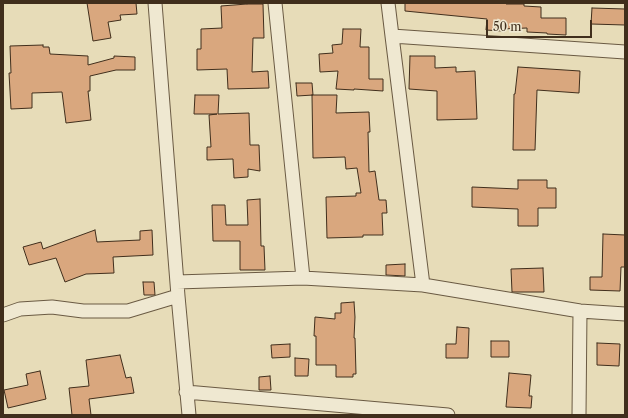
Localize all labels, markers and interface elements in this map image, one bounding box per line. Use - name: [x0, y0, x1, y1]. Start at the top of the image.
- scale bar: [488, 12, 594, 38]
- text: 50 m: [493, 19, 522, 34]

